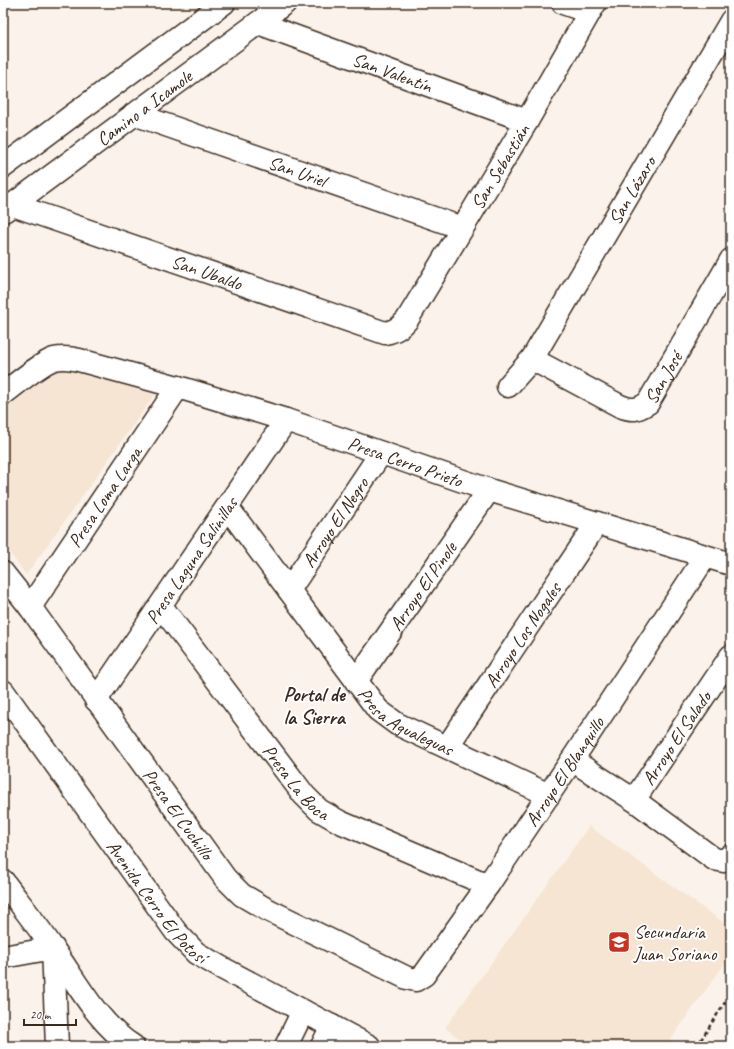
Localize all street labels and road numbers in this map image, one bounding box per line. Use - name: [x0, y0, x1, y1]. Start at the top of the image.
- street label: San Valentín: [349, 47, 436, 99]
- street label: Camino a Icamole: [92, 64, 199, 152]
- street label: San Sebastián: [466, 119, 536, 214]
- street label: San Lázaro: [603, 150, 663, 229]
- street label: San Uriel: [265, 151, 333, 194]
- street label: San Ubaldo: [168, 249, 246, 296]
- street label: San José: [639, 345, 689, 408]
- street label: Presa Cerro Prieto: [345, 431, 466, 493]
- street label: Presa Loma Larga: [63, 441, 149, 552]
- street label: Arroyo El Negro: [297, 472, 375, 572]
- street label: Presa Laguna Salinillas: [140, 492, 244, 629]
- street label: Arroyo El Pinole: [384, 536, 463, 635]
- street label: Arroyo Los Nogales: [479, 576, 568, 692]
- street label: Presa Agualeguas: [352, 683, 458, 762]
- street label: Arroyo El Salado: [637, 685, 718, 790]
- street label: Arroyo El Blanquillo: [520, 712, 611, 831]
- street label: Presa La Boca: [257, 740, 334, 827]
- street label: Presa El Cuchillo: [137, 764, 220, 866]
- street label: Avenida Cerro El Potosí: [101, 836, 214, 972]

